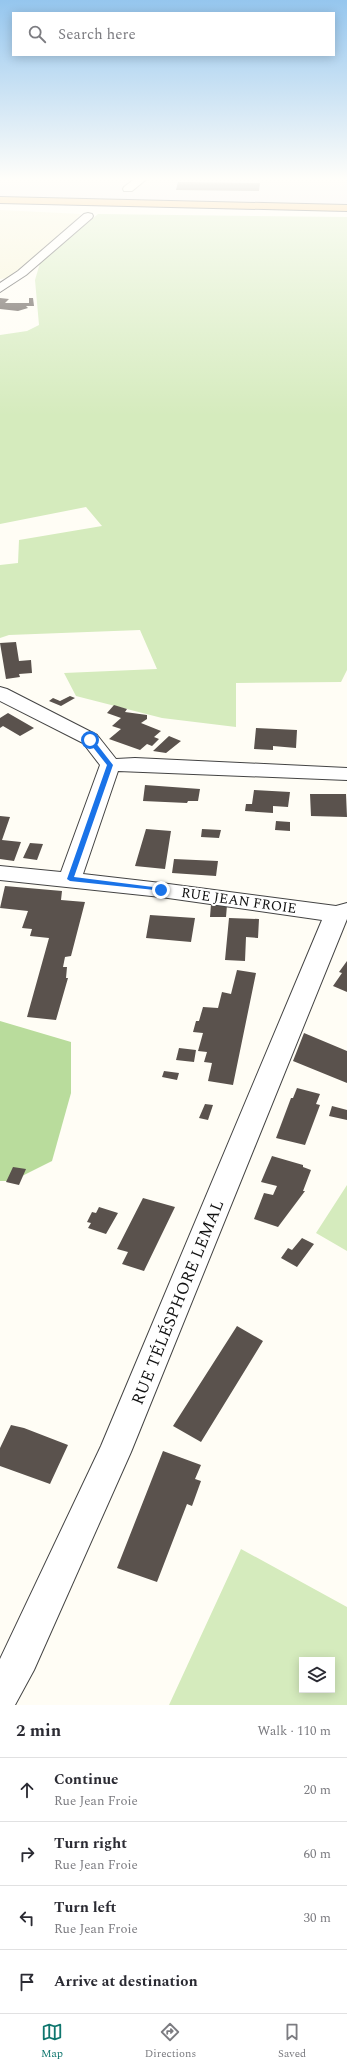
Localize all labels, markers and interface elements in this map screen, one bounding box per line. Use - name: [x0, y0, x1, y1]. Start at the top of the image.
- search box: [12, 12, 335, 56]
- icon: search: [26, 23, 48, 45]
- text: Search here: [58, 23, 136, 46]
- route start: [81, 731, 99, 749]
- route end: [152, 881, 170, 899]
- street label: RUE JEAN FROIE: [180, 882, 298, 919]
- street label: RUE TÉLÉSPHORE LEMAL: [125, 1196, 231, 1409]
- map controls: [299, 1657, 335, 1693]
- button: layers: [299, 1657, 335, 1693]
- text: 2 min: [16, 1718, 61, 1744]
- text: Walk · 110 m: [257, 1721, 331, 1741]
- text: Continue: [54, 1768, 119, 1791]
- icon: ahead: [16, 1779, 38, 1801]
- text: 20 m: [304, 1780, 331, 1800]
- text: Rue Jean Froie: [54, 1791, 138, 1811]
- text: Turn right: [54, 1832, 127, 1855]
- icon: right: [16, 1843, 38, 1865]
- text: 60 m: [304, 1844, 331, 1864]
- text: Rue Jean Froie: [54, 1855, 138, 1875]
- text: Turn left: [54, 1896, 116, 1919]
- icon: left: [16, 1907, 38, 1929]
- text: 30 m: [304, 1908, 331, 1928]
- text: Rue Jean Froie: [54, 1919, 138, 1939]
- text: Arrive at destination: [54, 1970, 198, 1993]
- icon: arrive: [16, 1971, 38, 1993]
- tab: Map: [41, 2021, 63, 2062]
- tab: Directions: [145, 2021, 196, 2062]
- tab: Saved: [278, 2021, 306, 2062]

